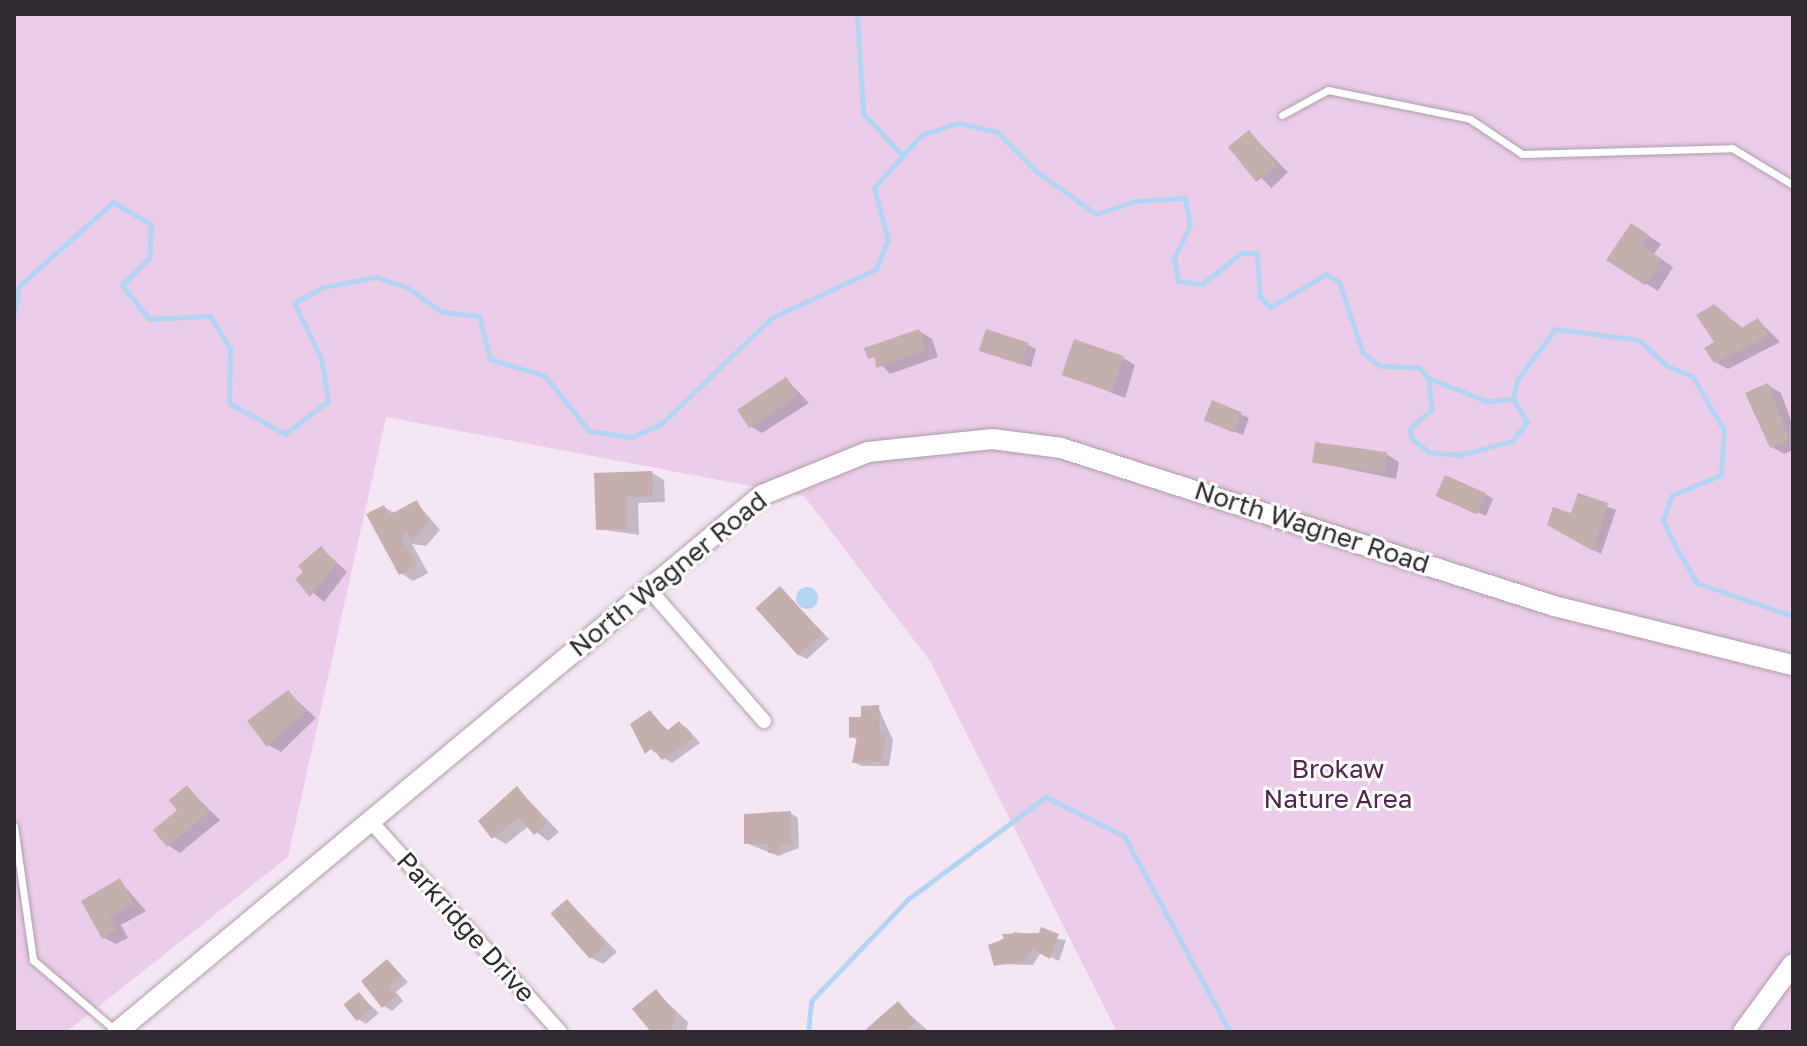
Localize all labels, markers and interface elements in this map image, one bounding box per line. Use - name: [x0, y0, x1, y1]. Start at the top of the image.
- street label: North Wagner Road: [1191, 474, 1433, 580]
- street label: North Wagner Road: [563, 485, 773, 663]
- park label: Brokaw Nature Area: [1264, 753, 1412, 814]
- street label: Parkridge Drive: [390, 845, 542, 1009]

